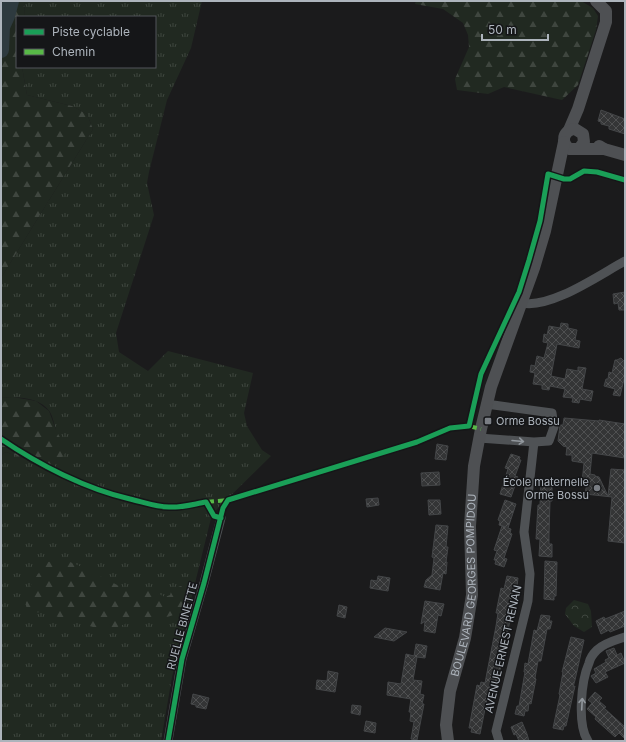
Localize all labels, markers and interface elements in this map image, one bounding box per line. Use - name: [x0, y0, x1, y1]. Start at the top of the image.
- legend: [16, 16, 156, 68]
- scale bar: [482, 16, 548, 42]
- text: 50 m: [488, 22, 517, 37]
- text: Piste cyclable: [52, 24, 130, 39]
- text: Chemin: [52, 44, 95, 59]
- place label: Orme Bossu: [496, 414, 560, 428]
- marker: Orme Bossu: [483, 416, 493, 426]
- one-way arrow: [511, 438, 524, 445]
- place label: École maternelle Orme Bossu: [503, 475, 589, 502]
- marker: École maternelle Orme Bossu: [592, 483, 602, 493]
- street label: BOULEVARD GEORGES POMPIDOU: [447, 493, 479, 678]
- street label: RUELLE BINETTE: [164, 581, 200, 671]
- street label: AVENUE ERNEST RENAN: [481, 584, 525, 714]
- one-way arrow: [578, 698, 585, 711]

